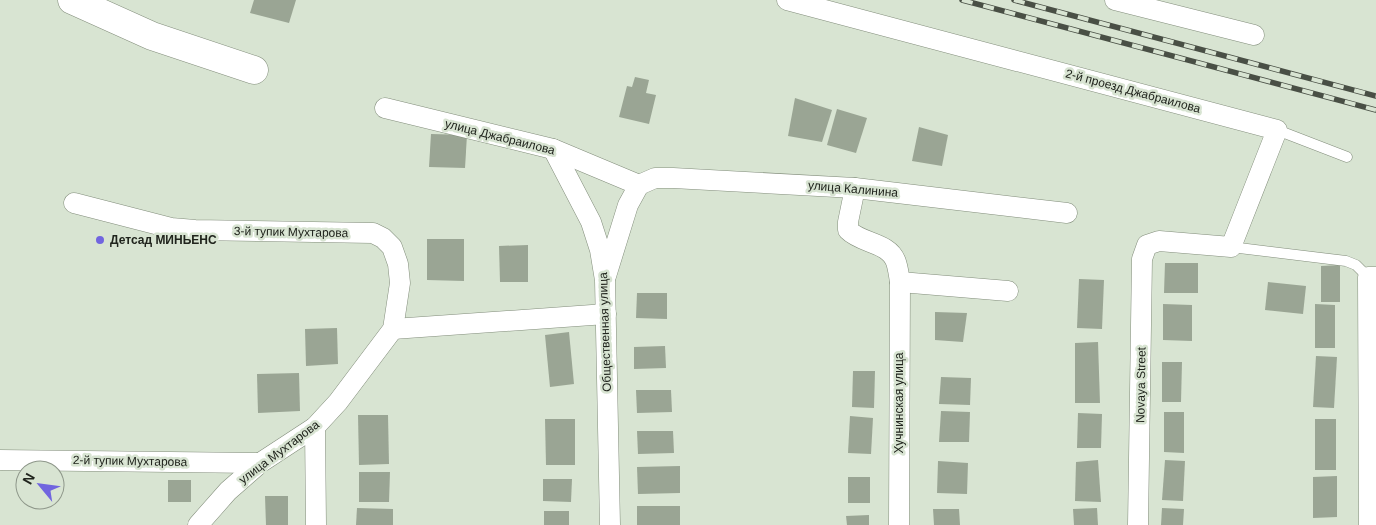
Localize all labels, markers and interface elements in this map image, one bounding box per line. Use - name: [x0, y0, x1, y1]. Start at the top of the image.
- street label: 2-й проезд Джабраилова: [1064, 66, 1202, 116]
- street label: улица Джабраилова: [444, 117, 557, 158]
- street label: улица Калинина: [807, 178, 899, 200]
- street label: 3-й тупик Мухтарова: [234, 224, 349, 240]
- place label: Детсад МИНЬЕНС: [110, 233, 217, 247]
- marker: Детсад МИНЬЕНС: [94, 234, 106, 246]
- street label: Общественная улица: [596, 272, 614, 392]
- street label: Novaya Street: [1133, 346, 1149, 423]
- street label: Хучнинская улица: [892, 352, 906, 453]
- street label: улица Мухтарова: [236, 417, 322, 487]
- street label: 2-й тупик Мухтарова: [73, 453, 188, 469]
- north arrow: [15, 460, 65, 510]
- text: N: [19, 470, 38, 487]

